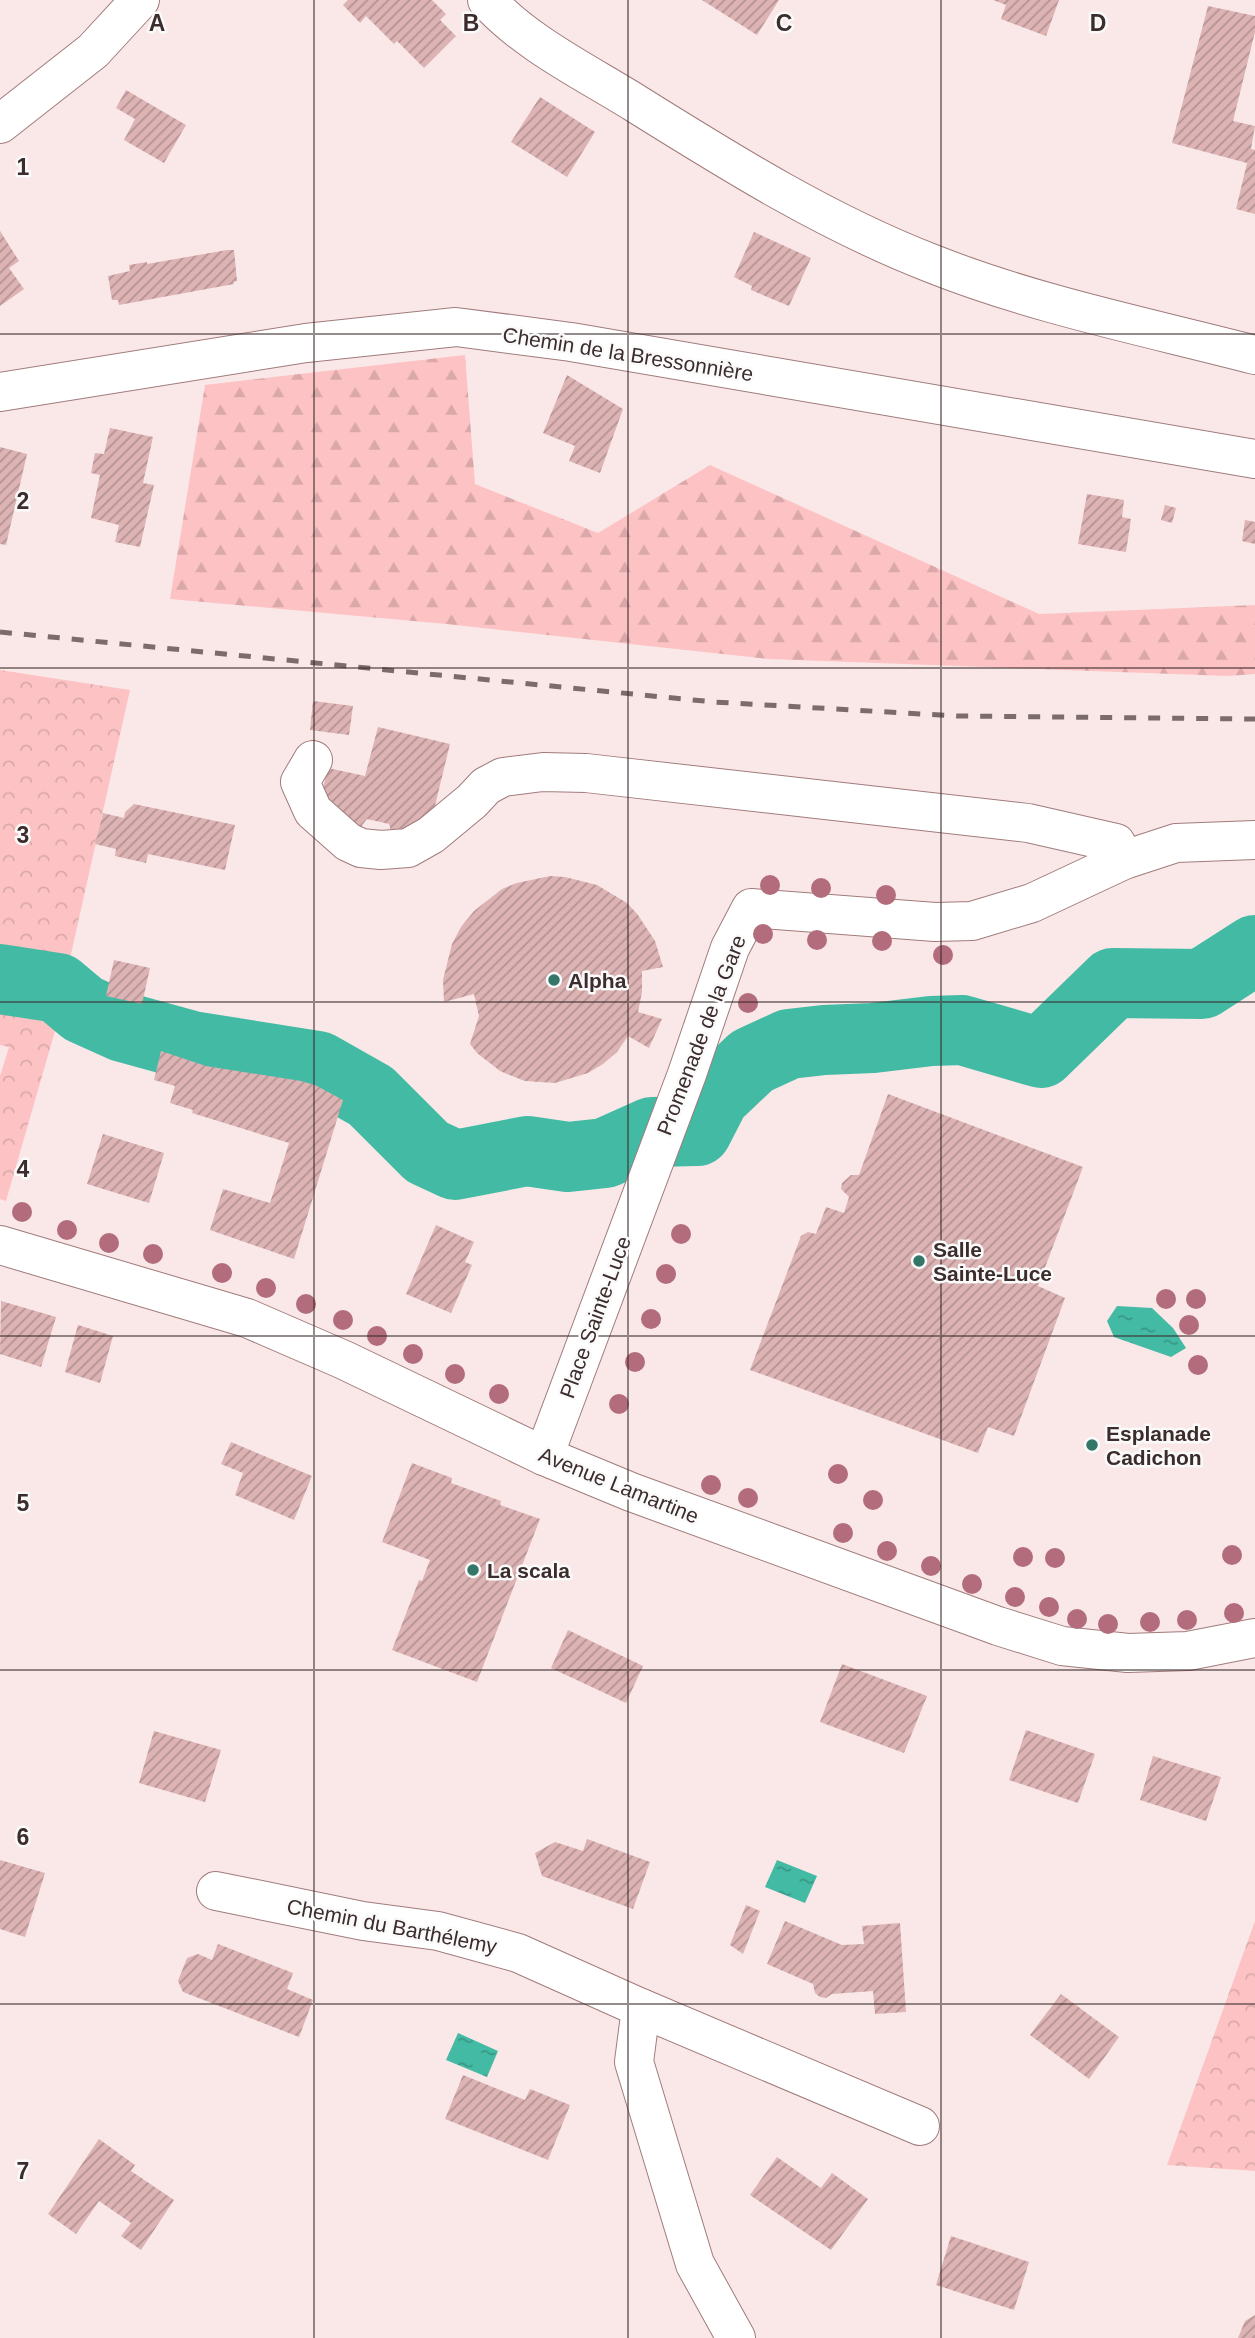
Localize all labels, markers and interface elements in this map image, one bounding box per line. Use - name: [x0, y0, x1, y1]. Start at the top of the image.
- text: A: [149, 10, 165, 36]
- text: B: [463, 10, 479, 36]
- text: C: [776, 10, 792, 36]
- text: D: [1090, 10, 1106, 36]
- text: 1: [17, 154, 30, 180]
- street label: Chemin de la Bressonnière: [501, 323, 755, 385]
- text: 2: [17, 488, 29, 514]
- text: 3: [17, 822, 29, 848]
- street label: Promenade de la Gare: [652, 932, 750, 1138]
- place label: Alpha: [568, 969, 627, 992]
- marker: Alpha: [546, 972, 562, 988]
- text: 4: [17, 1156, 30, 1182]
- street label: Place Sainte-Luce: [555, 1233, 635, 1401]
- place label: Salle Sainte-Luce: [933, 1238, 1052, 1285]
- marker: Salle Sainte-Luce: [911, 1253, 927, 1269]
- place label: Esplanade Cadichon: [1106, 1422, 1211, 1469]
- marker: Esplanade Cadichon: [1084, 1437, 1100, 1453]
- street label: Avenue Lamartine: [536, 1442, 702, 1528]
- text: 5: [17, 1490, 30, 1516]
- place label: La scala: [487, 1559, 570, 1582]
- marker: La scala: [465, 1562, 481, 1578]
- text: 6: [17, 1824, 29, 1850]
- street label: Chemin du Barthélemy: [285, 1894, 500, 1958]
- text: 7: [17, 2158, 29, 2184]

